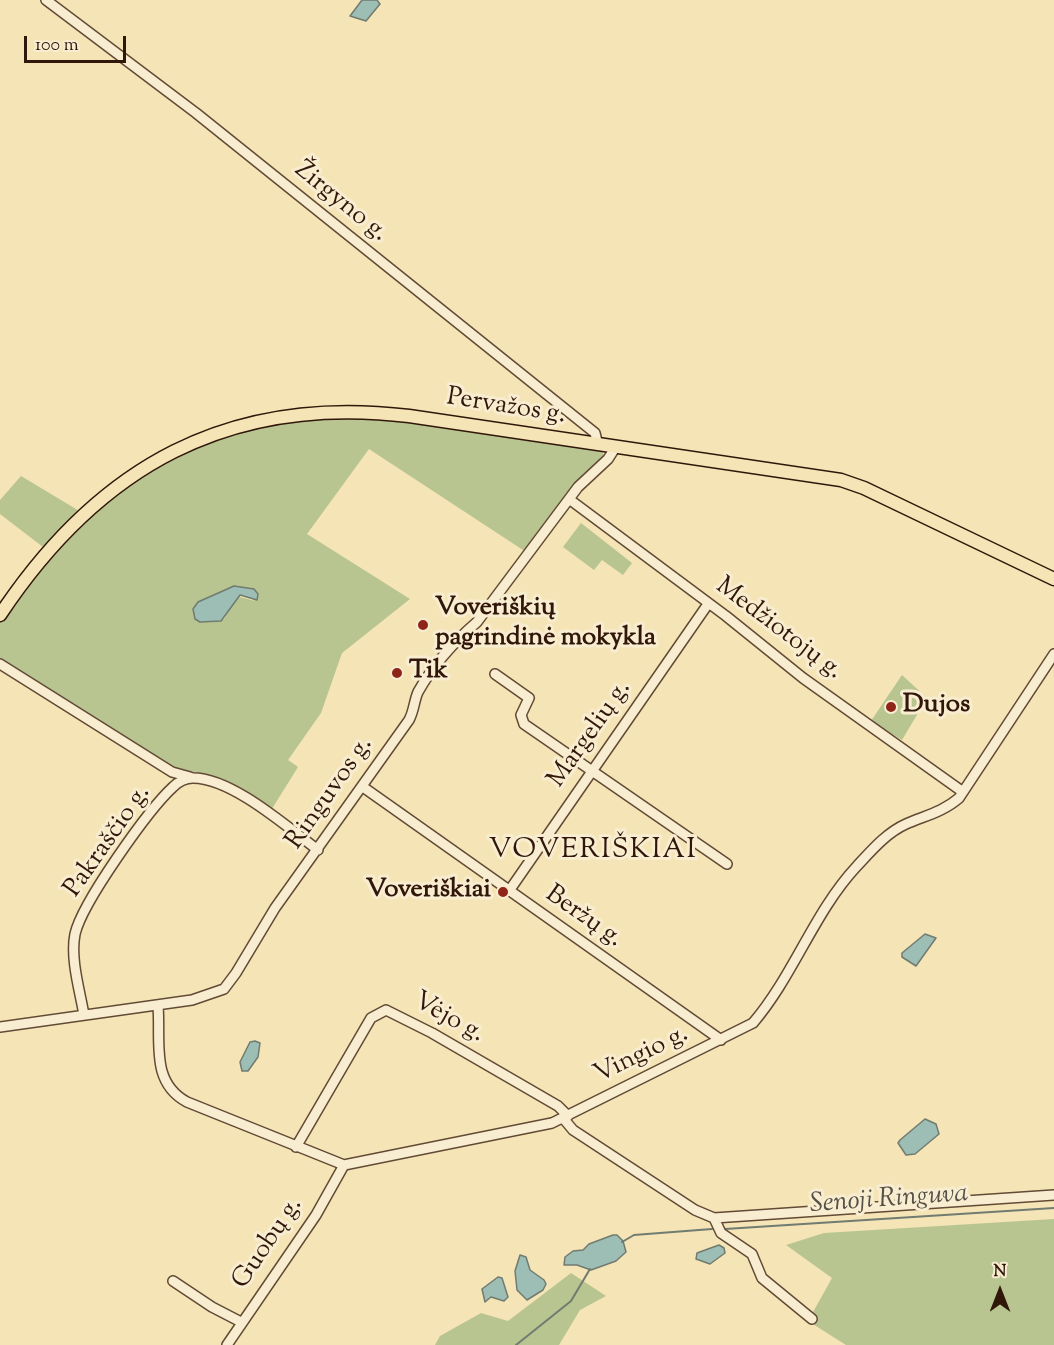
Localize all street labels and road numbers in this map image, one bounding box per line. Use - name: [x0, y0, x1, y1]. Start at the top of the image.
- street label: Žirgyno g.: [287, 156, 393, 250]
- street label: Pervažos g.: [444, 383, 568, 433]
- street label: Medžiotojų g.: [708, 572, 848, 688]
- street label: Margelių g.: [543, 675, 639, 795]
- street label: Ringuvos g.: [281, 731, 381, 857]
- street label: Pakraščio g.: [59, 780, 159, 904]
- street label: Beržų g.: [538, 880, 628, 956]
- street label: Vėjo g.: [407, 987, 489, 1051]
- street label: Vingio g.: [590, 1020, 694, 1092]
- street label: Guobų g.: [227, 1192, 311, 1296]

